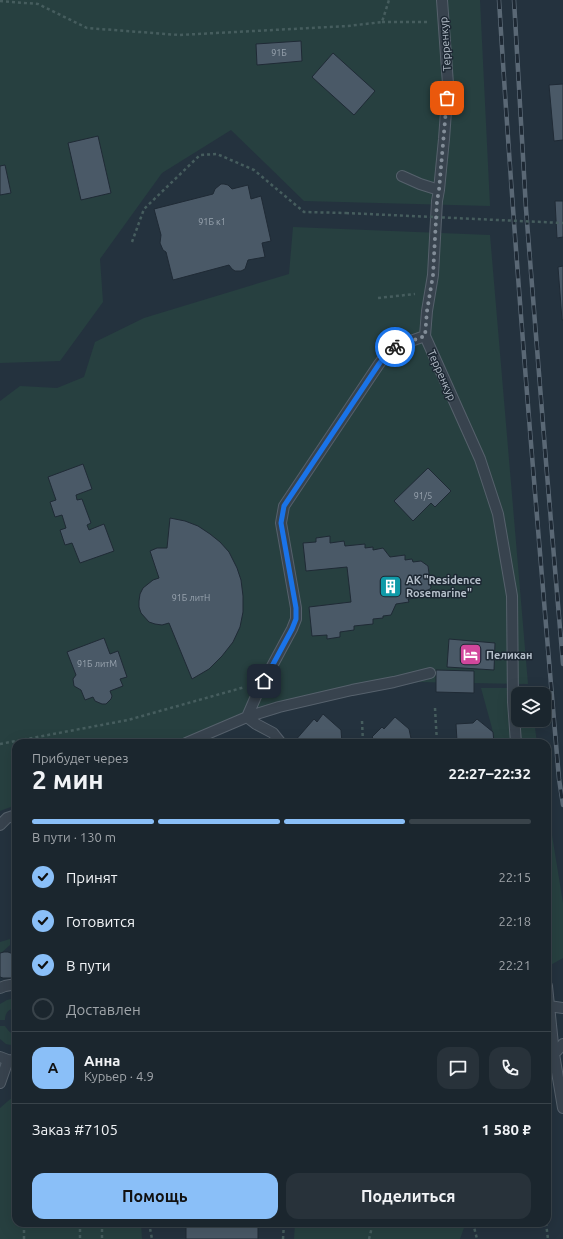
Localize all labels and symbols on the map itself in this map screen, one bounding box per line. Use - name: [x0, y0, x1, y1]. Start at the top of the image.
- street label: Терренкур: [437, 16, 453, 72]
- house number: 91Б: [271, 48, 287, 58]
- pin: [430, 81, 464, 115]
- house number: 91Б к1: [198, 217, 226, 227]
- courier: [375, 327, 415, 367]
- street label: Терренкур: [425, 348, 459, 402]
- house number: 91/5: [414, 491, 432, 501]
- building icon: АК "Residence Rosemarine": [377, 573, 403, 599]
- place label: АК "Residence Rosemarine": [406, 574, 481, 599]
- house number: 91Б литН: [172, 593, 210, 603]
- hotel icon: Пеликан: [458, 642, 484, 668]
- place label: Пеликан: [486, 649, 532, 661]
- house number: 91Б литМ: [77, 659, 117, 669]
- pin: [247, 664, 281, 698]

